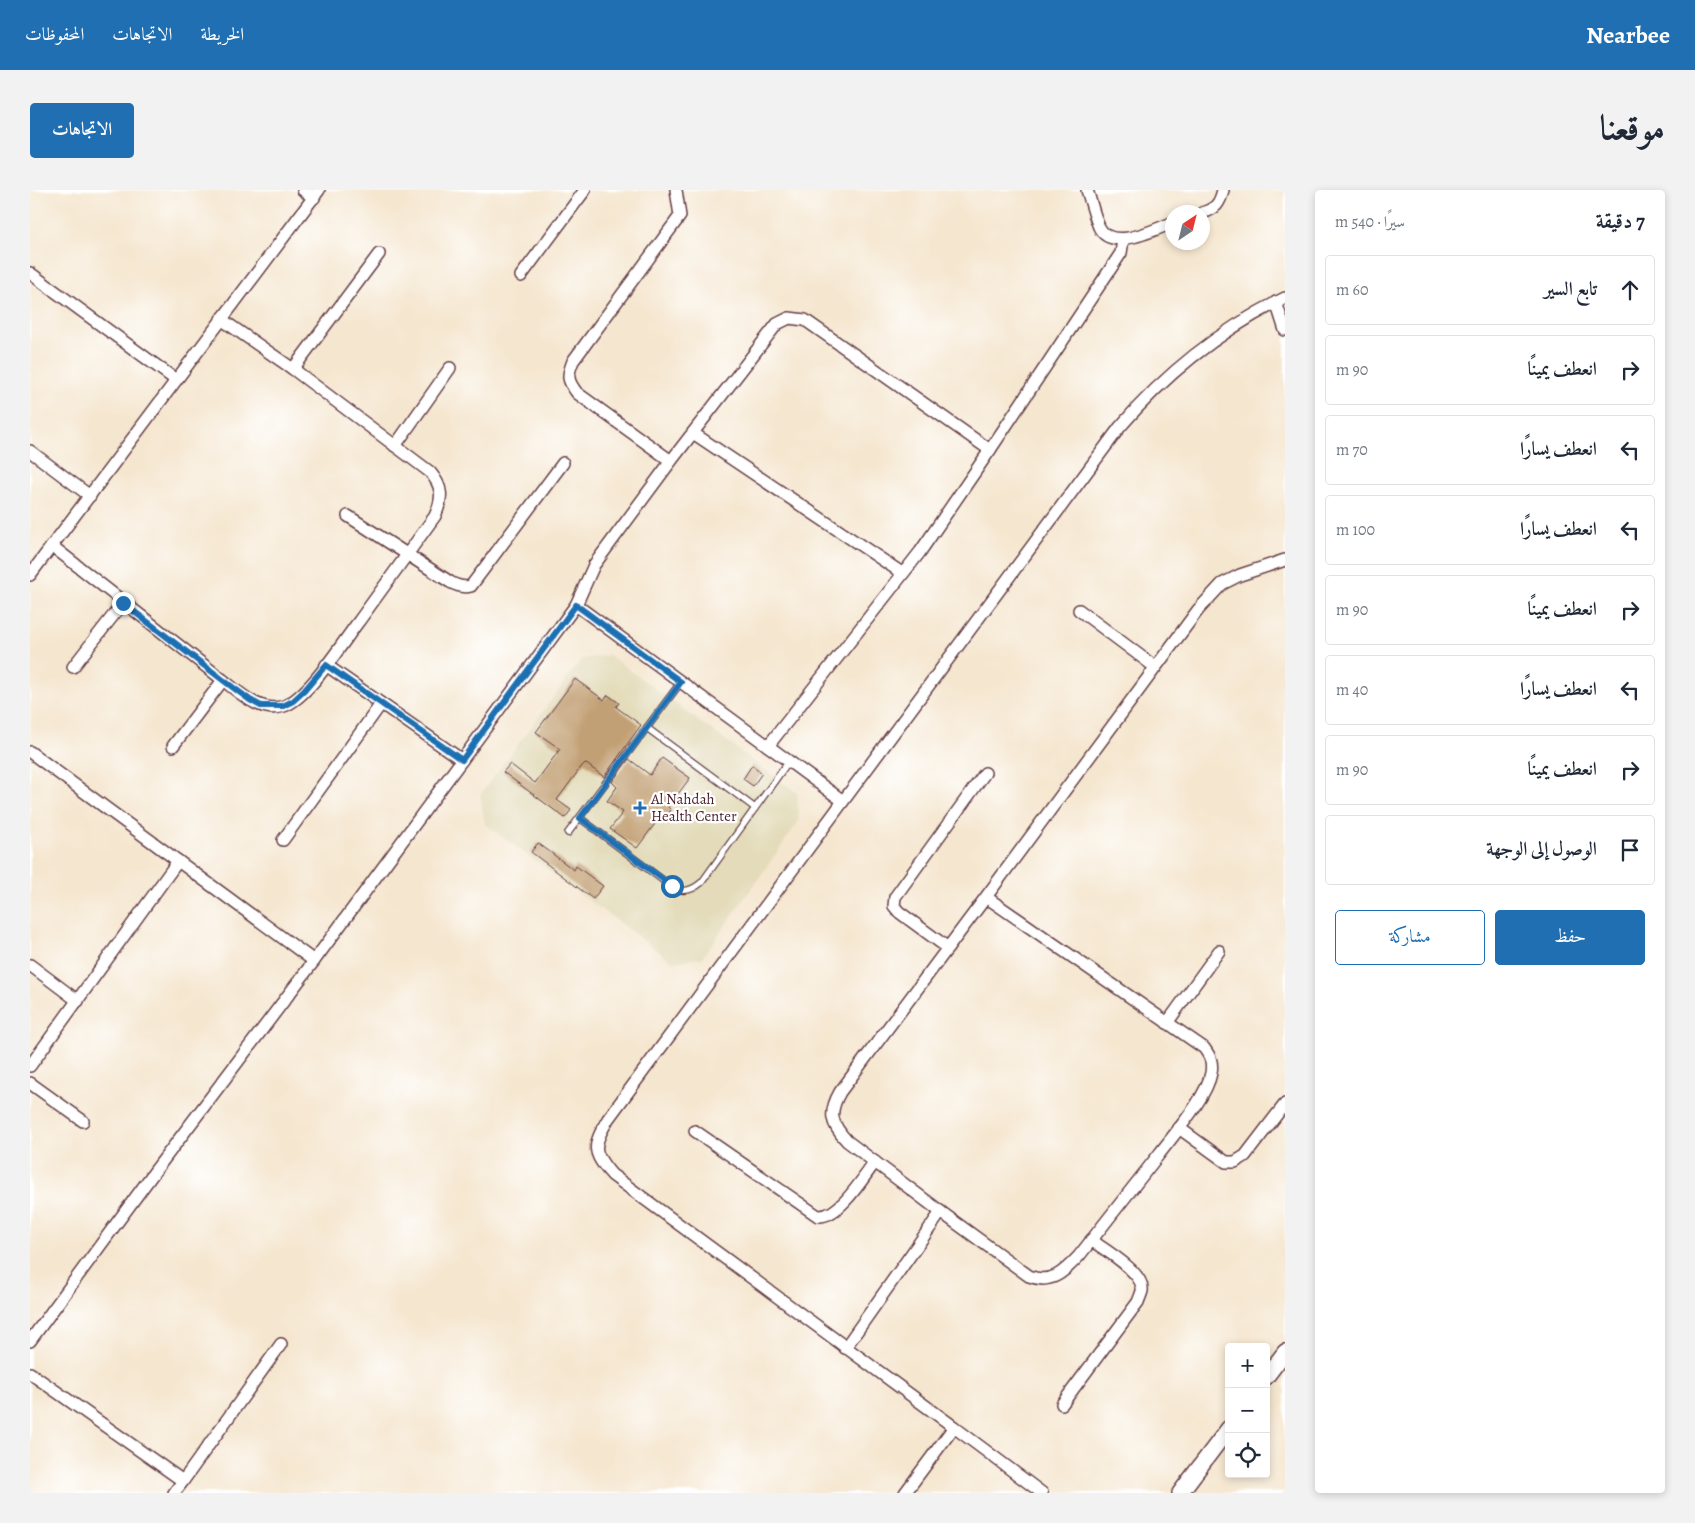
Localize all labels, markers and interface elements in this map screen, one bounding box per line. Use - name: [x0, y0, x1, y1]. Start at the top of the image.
- text: Nearbee: [1586, 19, 1670, 51]
- text: المحفوظات: [25, 22, 84, 46]
- text: الاتجاهات: [112, 22, 172, 46]
- text: الخريطة: [200, 22, 244, 46]
- button: الاتجاهات: [30, 103, 134, 158]
- text: موقعنا: [1600, 103, 1665, 151]
- north arrow: [1165, 205, 1210, 250]
- text: 7 دقيقة: [1596, 207, 1645, 235]
- text: سيرًا · 540 m: [1335, 211, 1405, 233]
- text: تابع السير: [1544, 276, 1597, 302]
- icon: ahead: [1616, 276, 1644, 304]
- text: 60 m: [1336, 279, 1368, 301]
- text: انعطف يمينًا: [1527, 356, 1597, 382]
- icon: right: [1616, 356, 1644, 384]
- text: 90 m: [1336, 359, 1368, 381]
- text: انعطف يسارًا: [1520, 436, 1597, 462]
- icon: left: [1616, 436, 1644, 464]
- text: 70 m: [1336, 439, 1368, 461]
- text: انعطف يسارًا: [1520, 516, 1597, 542]
- icon: left: [1616, 516, 1644, 544]
- text: 100 m: [1336, 519, 1375, 541]
- route end: [112, 592, 135, 615]
- text: انعطف يمينًا: [1527, 596, 1597, 622]
- icon: right: [1616, 596, 1644, 624]
- text: 90 m: [1336, 599, 1368, 621]
- text: انعطف يسارًا: [1520, 676, 1597, 702]
- icon: left: [1616, 676, 1644, 704]
- text: 40 m: [1336, 679, 1368, 701]
- text: انعطف يمينًا: [1527, 756, 1597, 782]
- icon: right: [1616, 756, 1644, 784]
- text: 90 m: [1336, 759, 1368, 781]
- place label: Al Nahdah Health Center: [650, 789, 737, 826]
- marker: Al Nahdah Health Center: [633, 801, 647, 815]
- text: الوصول إلى الوجهة: [1486, 836, 1597, 862]
- icon: arrive: [1616, 836, 1644, 864]
- route start: [661, 875, 684, 898]
- button: مشاركة: [1335, 910, 1485, 965]
- button: حفظ: [1495, 910, 1645, 965]
- map controls: [1225, 1343, 1270, 1478]
- button: +: [1225, 1343, 1270, 1388]
- button: −: [1225, 1388, 1270, 1433]
- button: locate: [1225, 1433, 1270, 1478]

